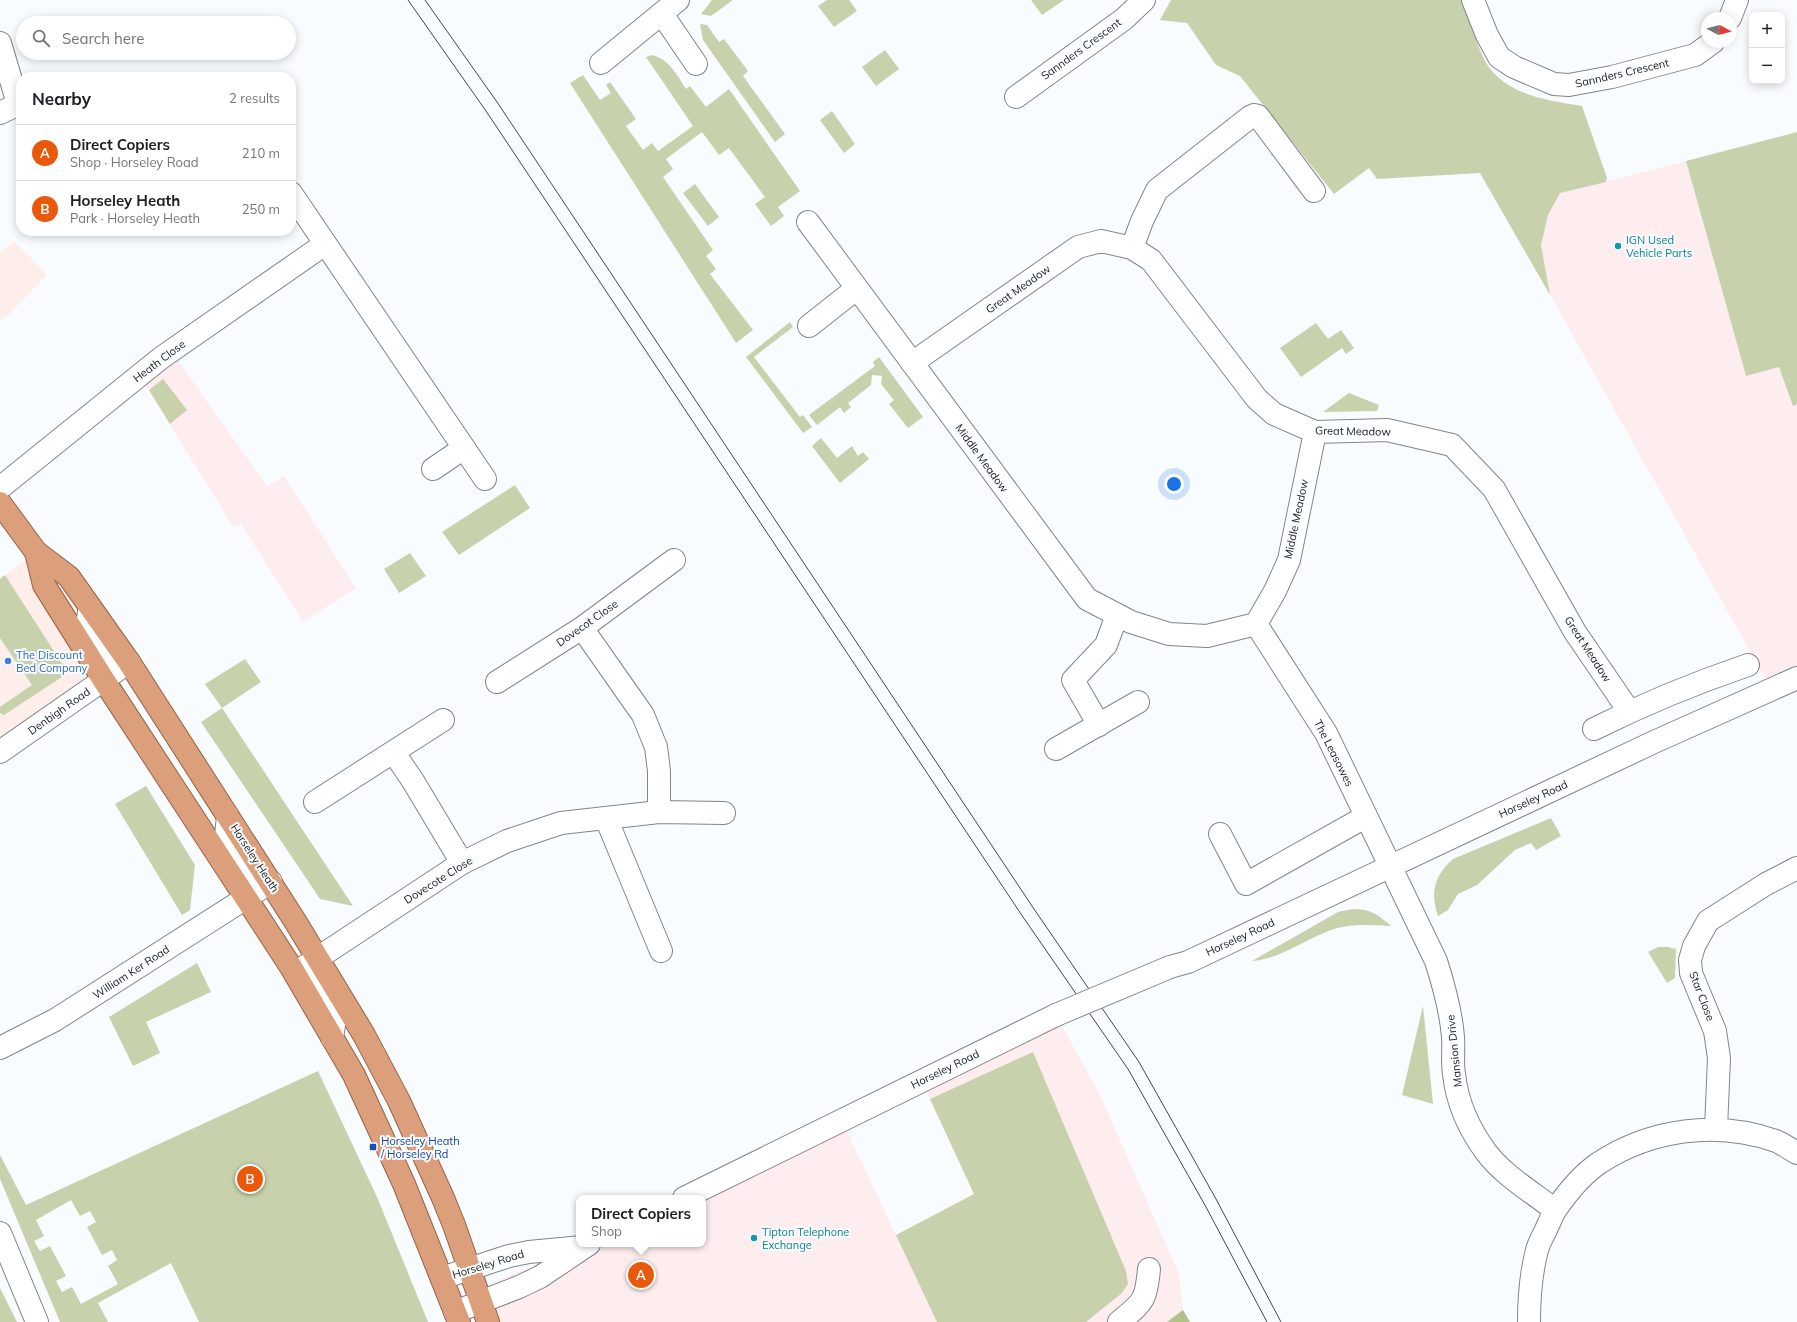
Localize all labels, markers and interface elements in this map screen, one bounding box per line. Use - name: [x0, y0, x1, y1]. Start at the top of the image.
- north arrow: [1701, 12, 1737, 48]
- map controls: [1749, 12, 1785, 84]
- button: +: [1749, 12, 1785, 48]
- street label: Sannders Crescent: [1038, 15, 1124, 83]
- search box: [16, 16, 296, 60]
- icon: search: [30, 27, 52, 49]
- text: Search here: [62, 29, 144, 48]
- button: −: [1749, 48, 1785, 84]
- street label: Sannders Crescent: [1574, 55, 1670, 91]
- text: Nearby: [32, 88, 91, 109]
- text: 2 results: [229, 90, 280, 106]
- text: Direct Copiers: [70, 135, 170, 154]
- text: A: [40, 145, 50, 161]
- text: 210 m: [242, 145, 280, 161]
- text: Shop · Horseley Road: [70, 154, 199, 170]
- text: Horseley Heath: [70, 191, 180, 210]
- text: B: [41, 201, 49, 217]
- text: 250 m: [242, 201, 280, 217]
- text: Park · Horseley Heath: [70, 210, 200, 226]
- place label: IGN Used Vehicle Parts: [1626, 233, 1692, 260]
- marker: IGN Used Vehicle Parts: [1613, 241, 1623, 251]
- street label: Great Meadow: [983, 261, 1053, 316]
- street label: Heath Close: [130, 337, 188, 385]
- street label: Middle Meadow: [952, 421, 1012, 495]
- street label: Great Meadow: [1315, 423, 1391, 439]
- your location: [1164, 474, 1184, 494]
- street label: Middle Meadow: [1281, 477, 1311, 560]
- street label: Dovecot Close: [553, 597, 621, 649]
- street label: Great Meadow: [1562, 613, 1615, 685]
- place label: The Discount Bed Company: [16, 648, 88, 675]
- marker: The Discount Bed Company: [3, 656, 13, 666]
- street label: Denbigh Road: [25, 684, 93, 738]
- street label: The Leasowes: [1311, 717, 1357, 789]
- street label: Horseley Road: [1496, 777, 1570, 821]
- street label: Horseley Heath: [228, 821, 282, 895]
- street label: Dovecote Close: [401, 853, 475, 907]
- street label: Horseley Road: [1203, 915, 1277, 959]
- street label: William Ker Road: [90, 942, 172, 1002]
- street label: Star Close: [1686, 969, 1718, 1023]
- street label: Mansion Drive: [1443, 1014, 1465, 1088]
- street label: Horseley Road: [909, 1046, 981, 1092]
- place label: Horseley Heath / Horseley Rd: [380, 1134, 460, 1161]
- marker: Horseley Heath / Horseley Rd: [368, 1142, 378, 1152]
- pin: B: [237, 1164, 263, 1194]
- popup: [576, 1195, 706, 1247]
- text: Direct Copiers: [591, 1204, 691, 1223]
- text: Shop: [591, 1223, 622, 1239]
- place label: Tipton Telephone Exchange: [762, 1225, 849, 1252]
- marker: Tipton Telephone Exchange: [749, 1233, 759, 1243]
- street label: Horseley Road: [450, 1246, 526, 1282]
- pin: A: [628, 1260, 654, 1290]

